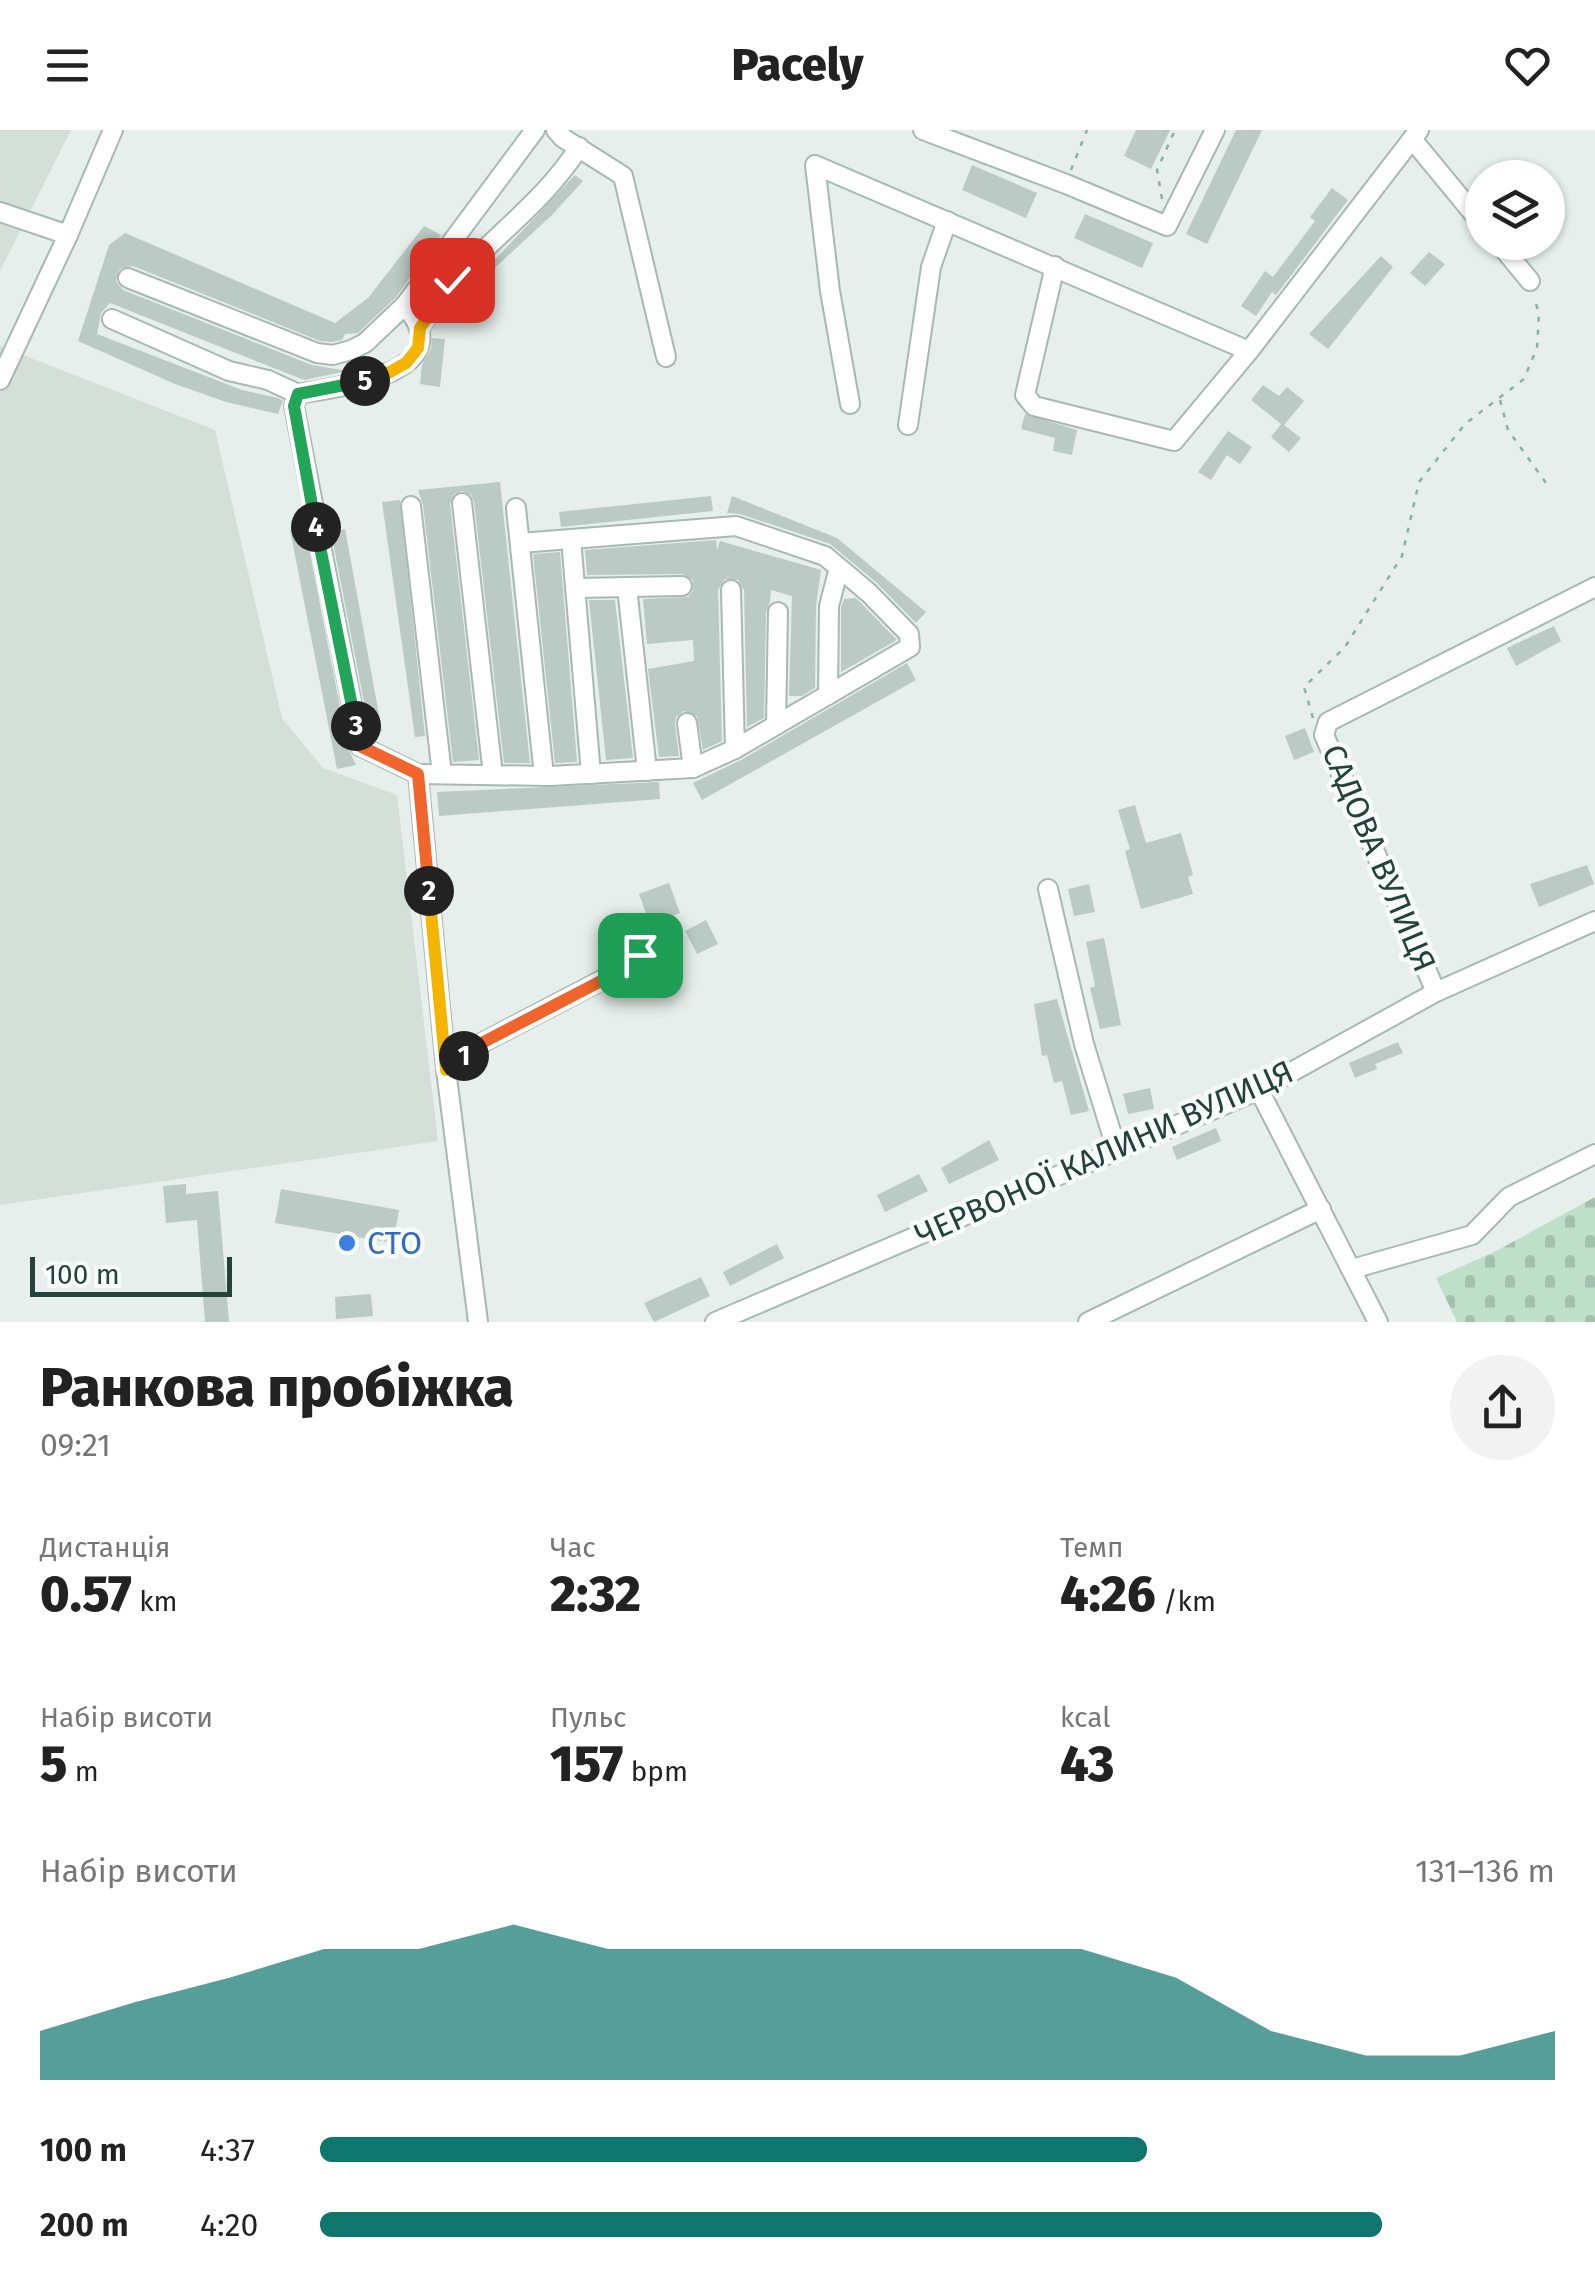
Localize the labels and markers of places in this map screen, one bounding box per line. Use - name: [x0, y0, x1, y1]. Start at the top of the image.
- pin: [410, 238, 495, 323]
- pin: 5: [340, 356, 390, 406]
- pin: 4: [291, 502, 341, 552]
- pin: 3: [331, 701, 381, 751]
- pin: 2: [404, 866, 454, 916]
- pin: [598, 913, 683, 998]
- pin: 1: [439, 1031, 489, 1081]
- place label: СТО: [367, 1224, 422, 1262]
- marker: СТО: [336, 1232, 358, 1254]

